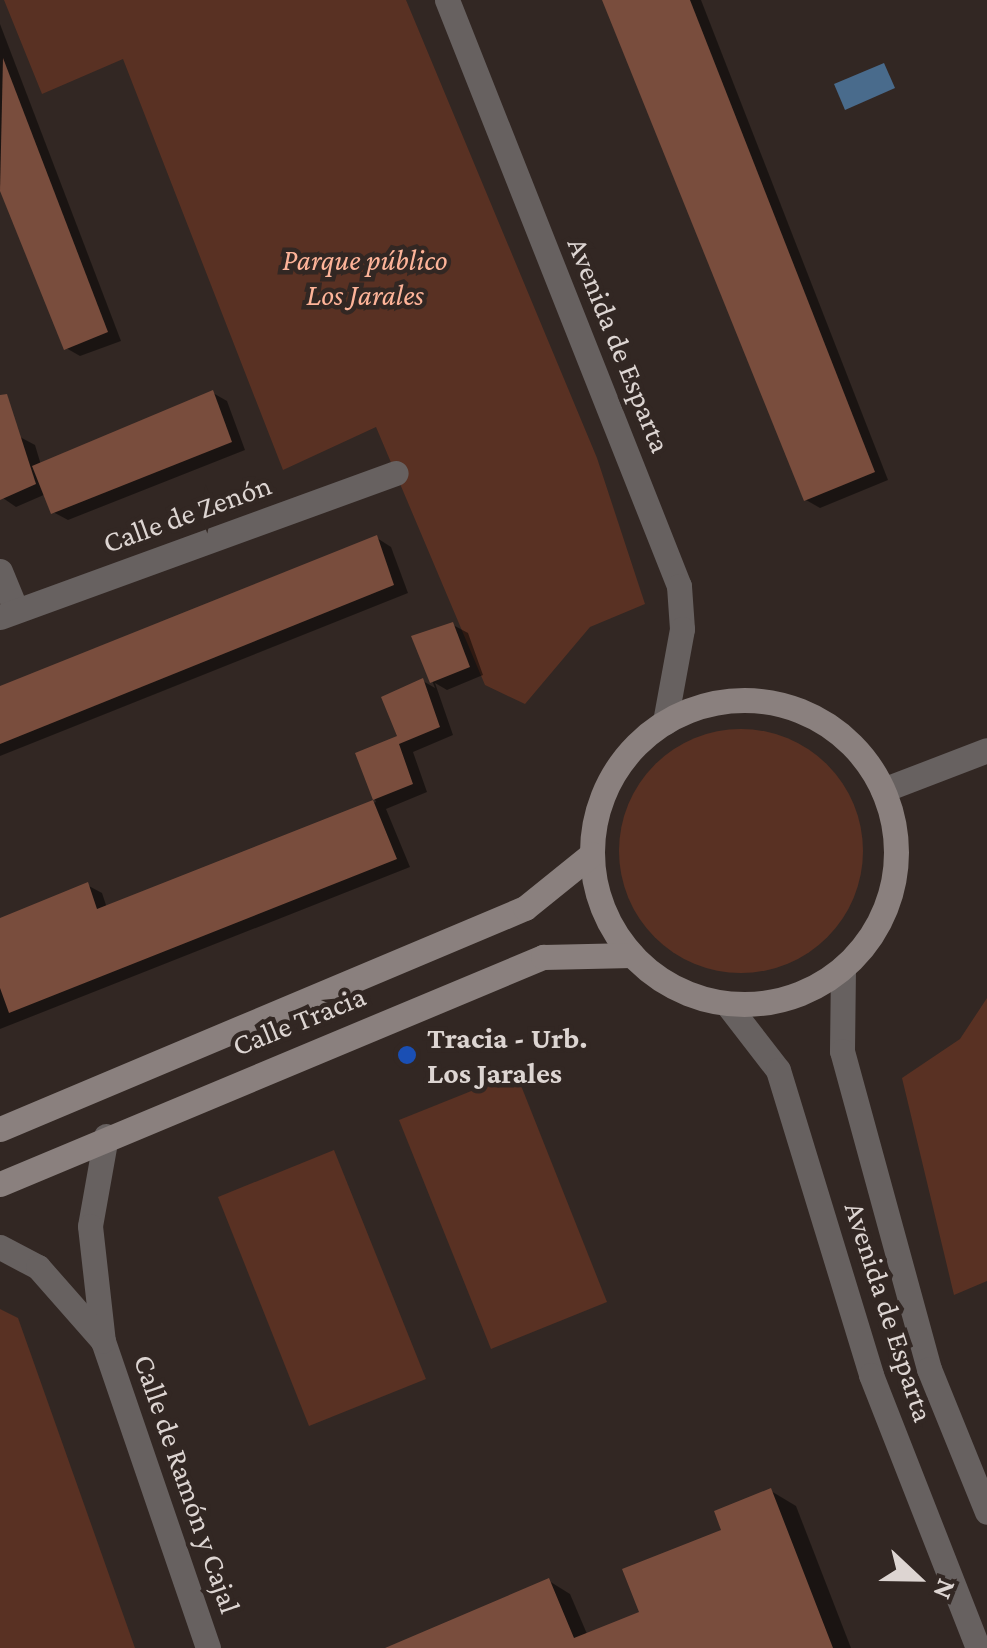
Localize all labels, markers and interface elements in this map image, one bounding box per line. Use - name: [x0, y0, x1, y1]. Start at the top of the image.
- street label: Avenida de Esparta: [559, 232, 679, 458]
- park label: Parque público Los Jarales: [282, 242, 448, 312]
- street label: Calle de Zenón: [98, 467, 276, 561]
- street label: Calle Tracia: [227, 978, 371, 1064]
- place label: Tracia - Urb. Los Jarales: [427, 1020, 587, 1090]
- marker: Tracia - Urb. Los Jarales: [396, 1044, 418, 1066]
- street label: Avenida de Esparta: [836, 1198, 942, 1426]
- street label: Calle de Ramón y Cajal: [126, 1350, 248, 1618]
- north arrow: [867, 1528, 967, 1628]
- text: N: [927, 1575, 963, 1604]

